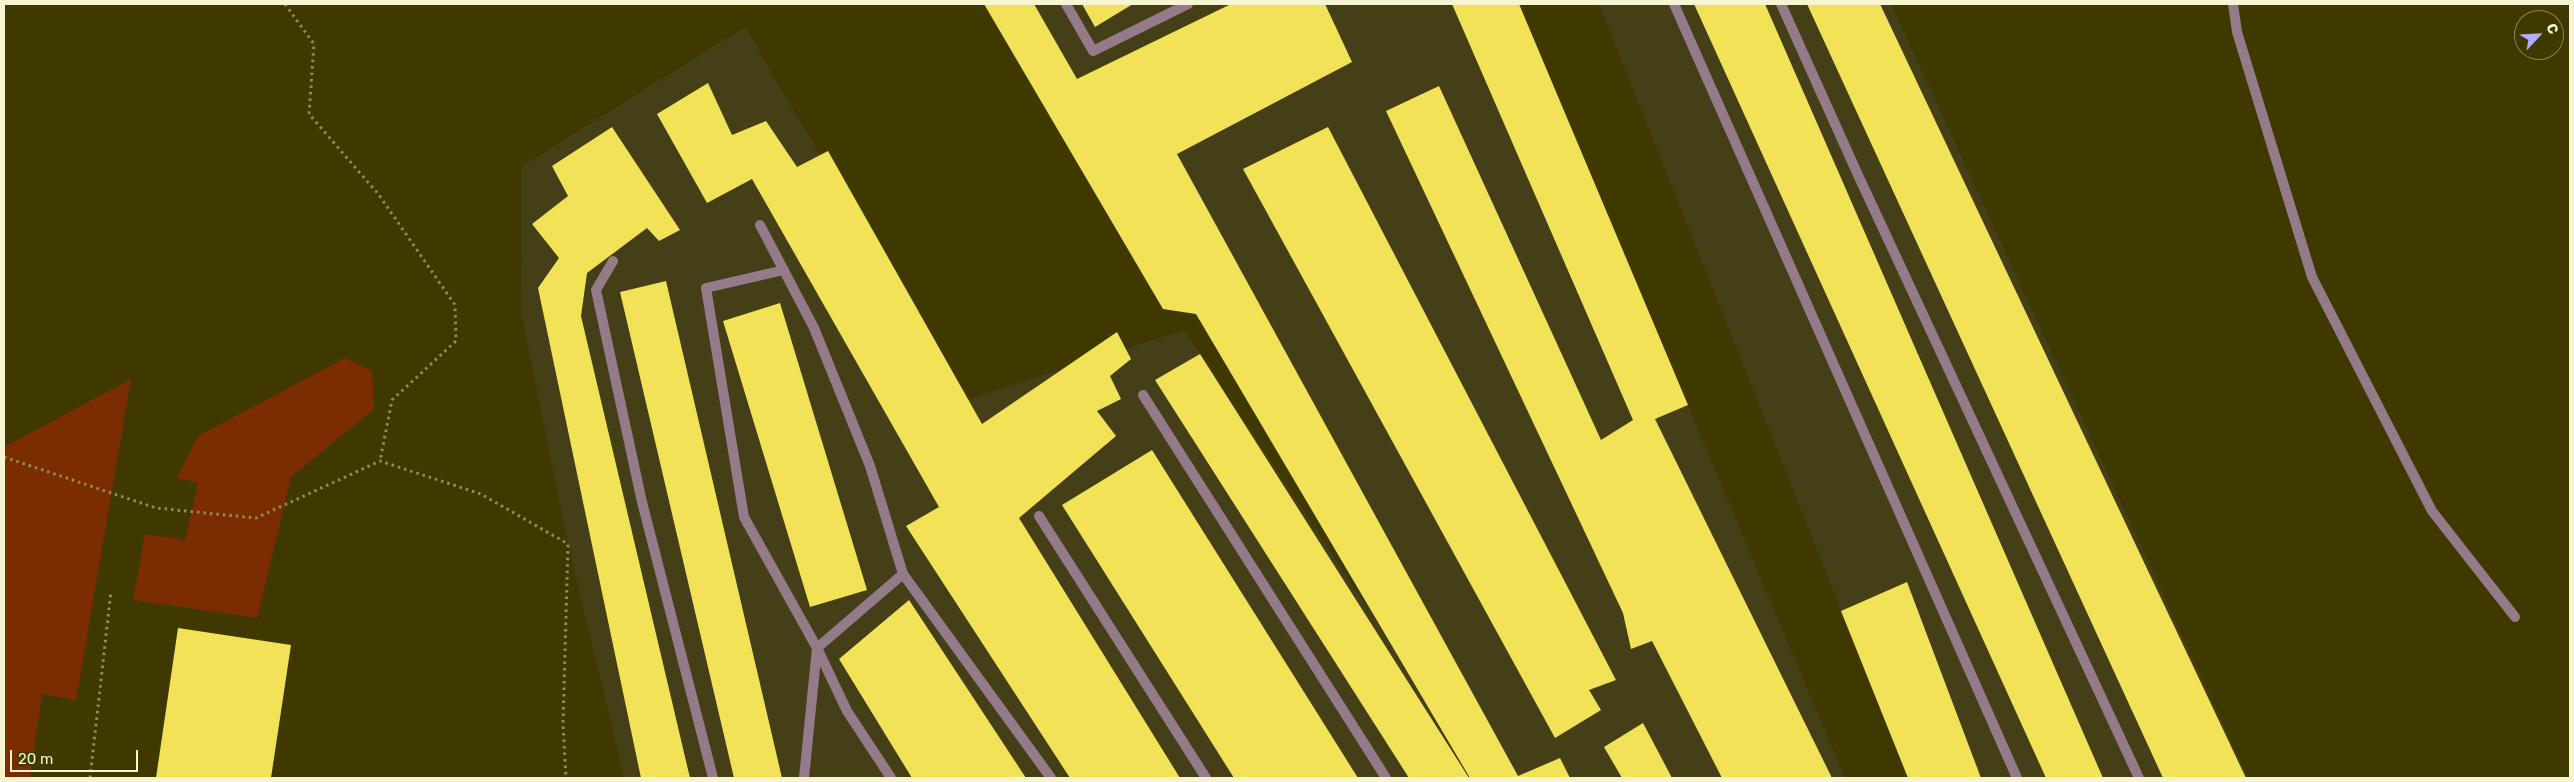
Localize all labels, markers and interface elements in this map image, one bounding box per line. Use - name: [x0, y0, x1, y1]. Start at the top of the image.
- north arrow: [2514, 10, 2564, 60]
- text: С: [2542, 21, 2562, 37]
- scale bar: [12, 740, 140, 772]
- text: 20 m: [18, 750, 53, 768]

